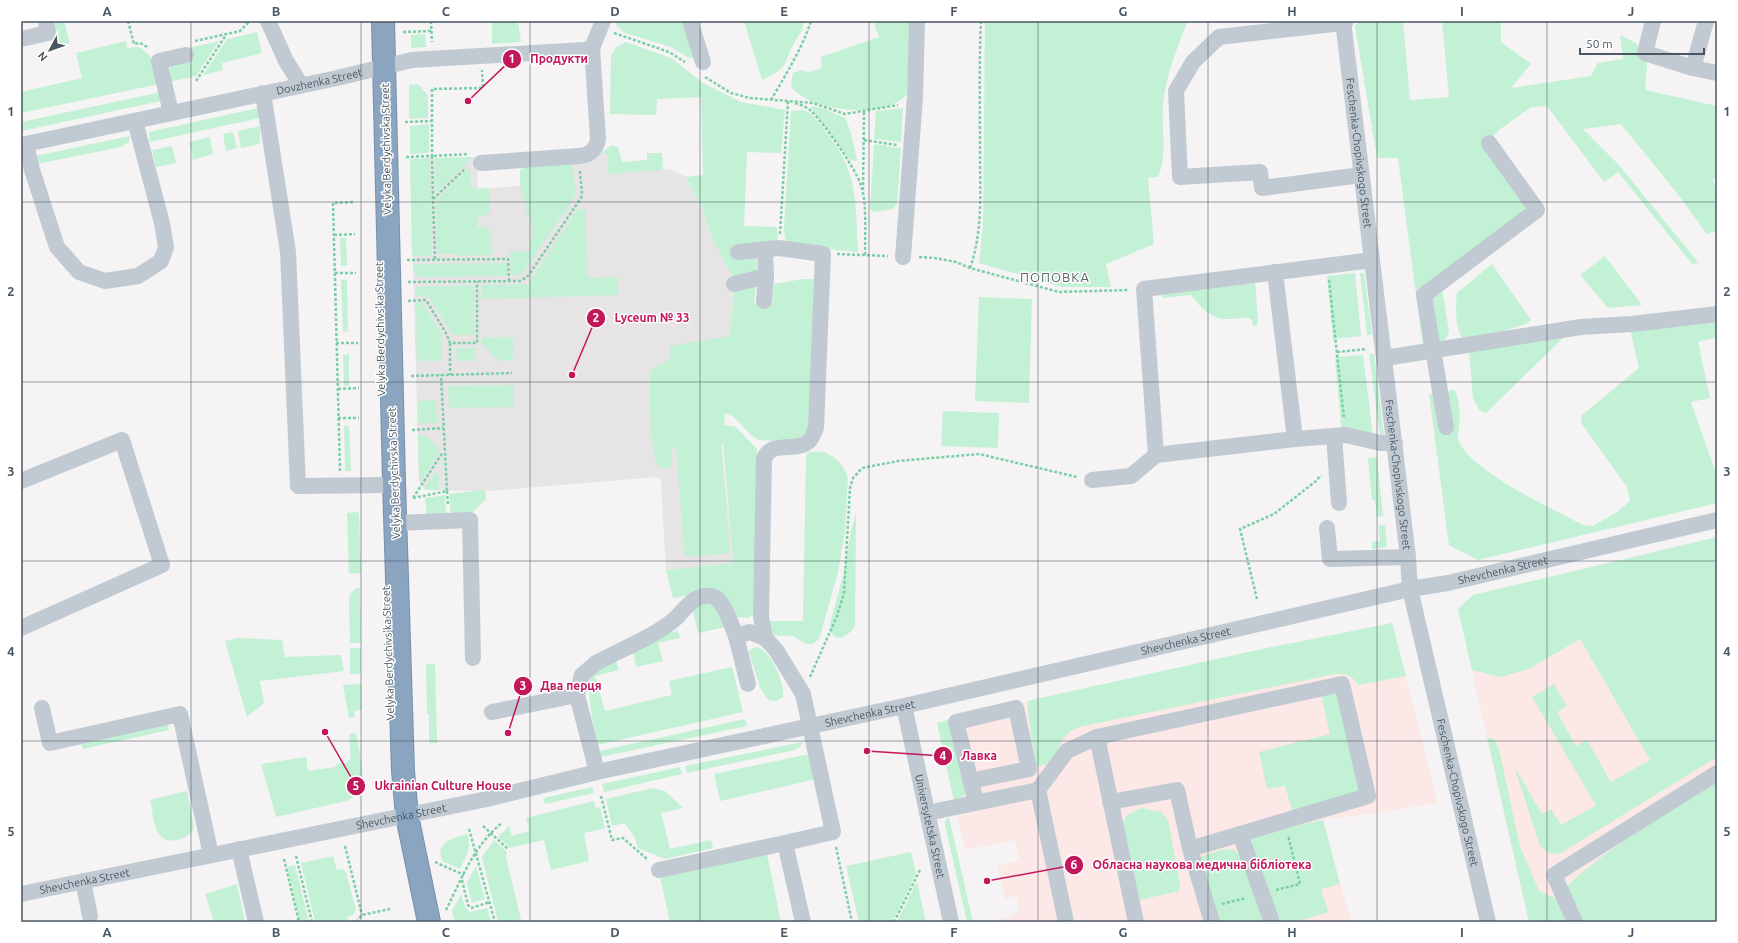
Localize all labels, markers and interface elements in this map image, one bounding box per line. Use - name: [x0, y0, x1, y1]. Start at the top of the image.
- text: A: [102, 4, 112, 18]
- text: B: [272, 4, 281, 18]
- text: C: [442, 4, 451, 18]
- text: D: [610, 4, 620, 18]
- text: E: [780, 4, 788, 18]
- text: F: [950, 4, 958, 18]
- text: G: [1119, 4, 1128, 18]
- text: H: [1287, 4, 1297, 18]
- text: I: [1460, 4, 1464, 18]
- text: J: [1628, 4, 1634, 18]
- north arrow: [30, 30, 70, 70]
- scale bar: [1580, 30, 1704, 56]
- text: 50 m: [1586, 37, 1613, 50]
- callout: Продукти: [502, 47, 596, 71]
- text: N: [35, 50, 50, 64]
- text: 1: [509, 52, 515, 65]
- text: Продукти: [530, 52, 588, 65]
- street label: Dovzhenka Street: [275, 66, 364, 97]
- street label: Feschenka-Chopivskogo Street: [1344, 77, 1374, 230]
- street label: Velyka Berdychivska Street: [379, 82, 393, 215]
- text: 1: [7, 104, 15, 118]
- text: 1: [1723, 104, 1731, 118]
- street label: Velyka Berdychivs'ka Street: [373, 261, 387, 396]
- district label: ПОПОВКА: [1020, 270, 1090, 284]
- text: 2: [7, 284, 15, 298]
- text: 2: [1723, 284, 1731, 298]
- callout: Lyceum № 33: [586, 306, 697, 330]
- text: 2: [593, 311, 600, 324]
- text: Lyceum № 33: [615, 311, 689, 324]
- street label: Feschenka-Chopivskogo Street: [1383, 399, 1413, 551]
- street label: Velyka Berdychivska Street: [386, 406, 402, 539]
- text: 3: [7, 464, 15, 478]
- text: 3: [1723, 464, 1731, 478]
- street label: Shevchenka Street: [1457, 554, 1550, 586]
- street label: Velyka Berdychivs'ka Street: [380, 585, 396, 720]
- street label: Shevchenka Street: [1140, 625, 1232, 657]
- text: 4: [7, 644, 15, 658]
- text: 4: [1723, 644, 1731, 658]
- callout: Два перця: [513, 674, 610, 698]
- text: 3: [520, 679, 526, 692]
- text: Два перця: [540, 679, 602, 692]
- street label: Shevchenka Street: [824, 698, 917, 729]
- street label: Feschenka-Chopivskogo Street: [1435, 717, 1481, 868]
- callout: Лавка: [933, 744, 1005, 768]
- text: 4: [940, 749, 947, 762]
- text: Лавка: [961, 749, 997, 762]
- street label: Universytetska Street: [913, 773, 947, 880]
- callout: Ukrainian Culture House: [346, 774, 519, 798]
- text: 5: [353, 779, 360, 792]
- text: Ukrainian Culture House: [374, 779, 512, 792]
- street label: Shevchenka Street: [355, 801, 448, 832]
- text: 5: [7, 824, 15, 838]
- text: 5: [1723, 824, 1731, 838]
- callout: Обласна наукова медична бібліотека: [1064, 853, 1319, 877]
- text: 6: [1071, 858, 1078, 871]
- text: Обласна наукова медична бібліотека: [1092, 858, 1312, 871]
- street label: Shevchenka Street: [39, 866, 131, 896]
- text: A: [102, 925, 112, 939]
- text: B: [272, 925, 281, 939]
- text: C: [442, 925, 451, 939]
- text: D: [610, 925, 620, 939]
- text: E: [780, 925, 788, 939]
- text: F: [950, 925, 958, 939]
- text: G: [1119, 925, 1128, 939]
- text: H: [1287, 925, 1297, 939]
- text: I: [1460, 925, 1464, 939]
- text: J: [1628, 925, 1634, 939]

